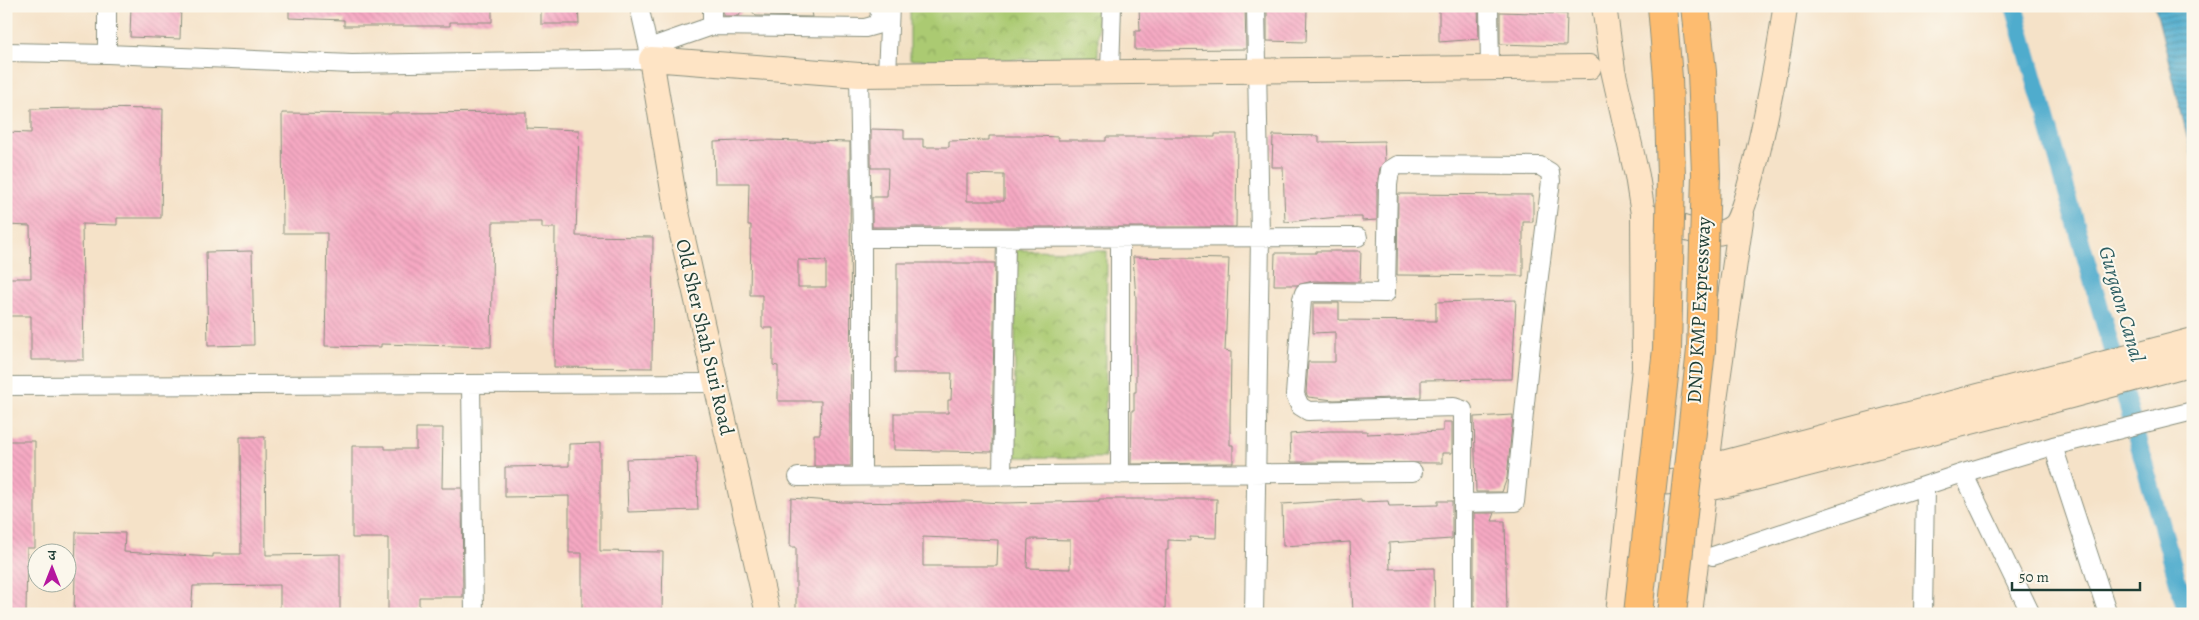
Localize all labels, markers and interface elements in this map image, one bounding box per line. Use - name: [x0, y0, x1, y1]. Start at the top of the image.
- street label: DND KMP Expressway: [1681, 215, 1717, 404]
- street label: Old Sher Shah Suri Road: [669, 236, 741, 438]
- water label: Gurgaon Canal: [2092, 243, 2152, 366]
- north arrow: [28, 542, 78, 592]
- text: उ: [47, 546, 56, 565]
- scale bar: [2012, 560, 2139, 592]
- text: 50 m: [2019, 567, 2049, 587]

